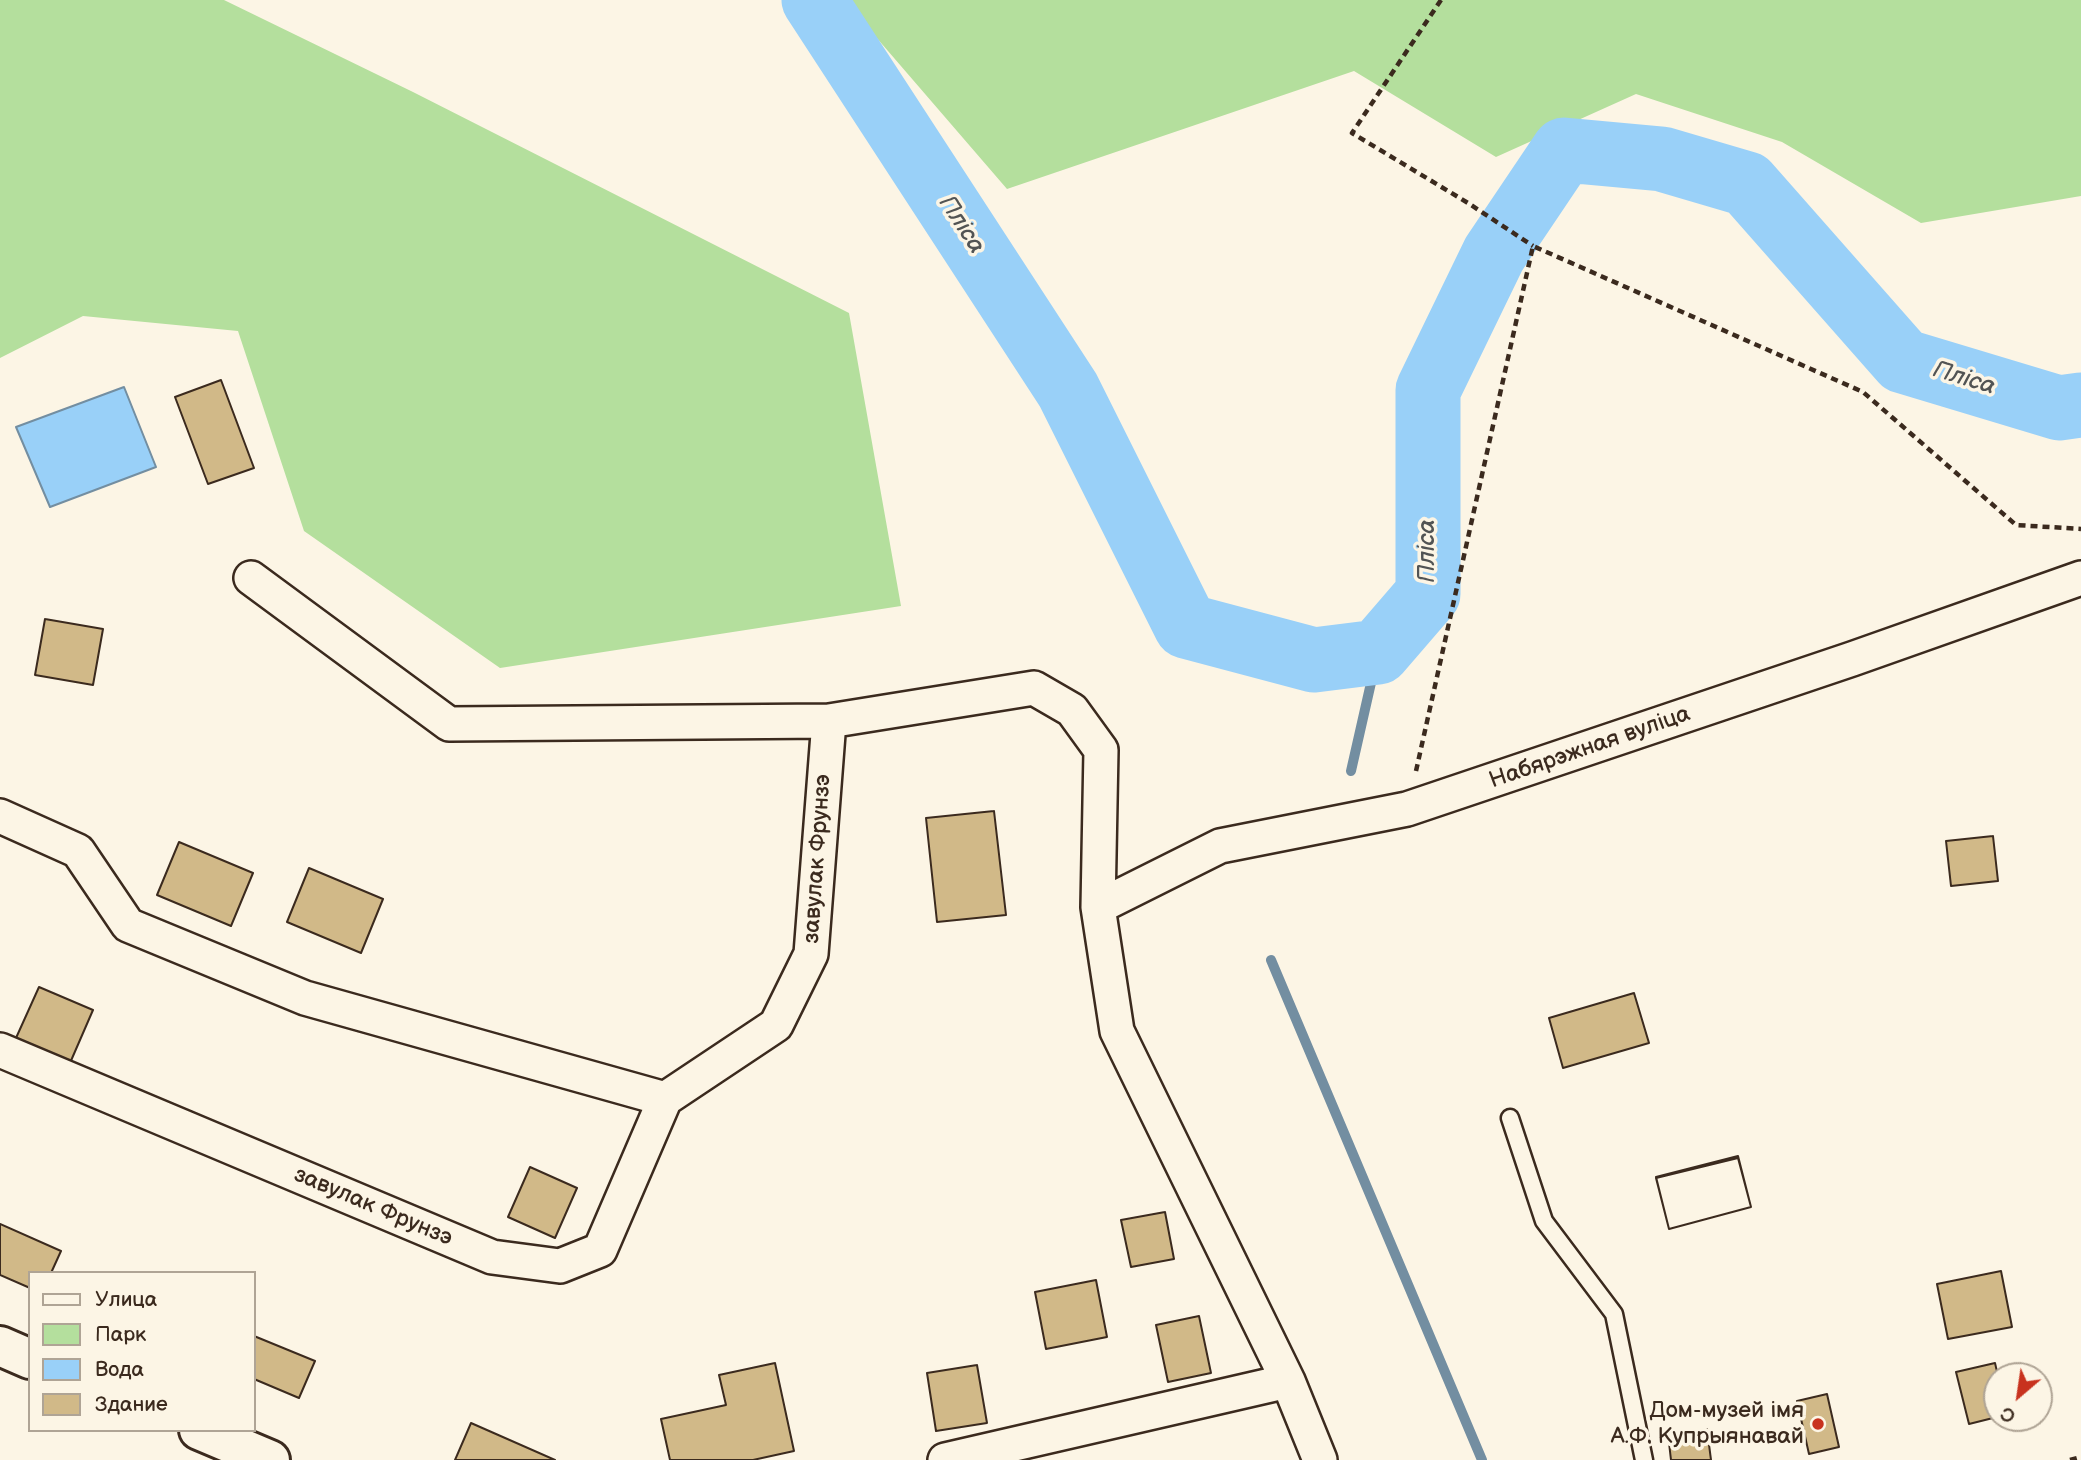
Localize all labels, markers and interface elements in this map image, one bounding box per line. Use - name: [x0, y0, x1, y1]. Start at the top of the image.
- water label: Пліса: [932, 191, 990, 259]
- water label: Пліса: [1929, 356, 1999, 402]
- water label: Пліса: [1414, 519, 1442, 583]
- street label: Набярэжная вуліца: [1486, 701, 1694, 795]
- street label: завулак Фрунзэ: [798, 773, 838, 945]
- street label: завулак Фрунзэ: [289, 1161, 457, 1253]
- legend: [28, 1271, 256, 1432]
- text: Улица: [95, 1287, 157, 1312]
- text: Парк: [95, 1322, 146, 1347]
- text: Вода: [95, 1357, 144, 1382]
- north arrow: [1983, 1362, 2053, 1432]
- text: Здание: [95, 1392, 168, 1417]
- place label: Дом-музей імя А.Ф. Купрыянавай: [1611, 1397, 1804, 1451]
- text: С: [1997, 1401, 2020, 1427]
- marker: Дом-музей імя А.Ф. Купрыянавай: [1810, 1416, 1826, 1432]

